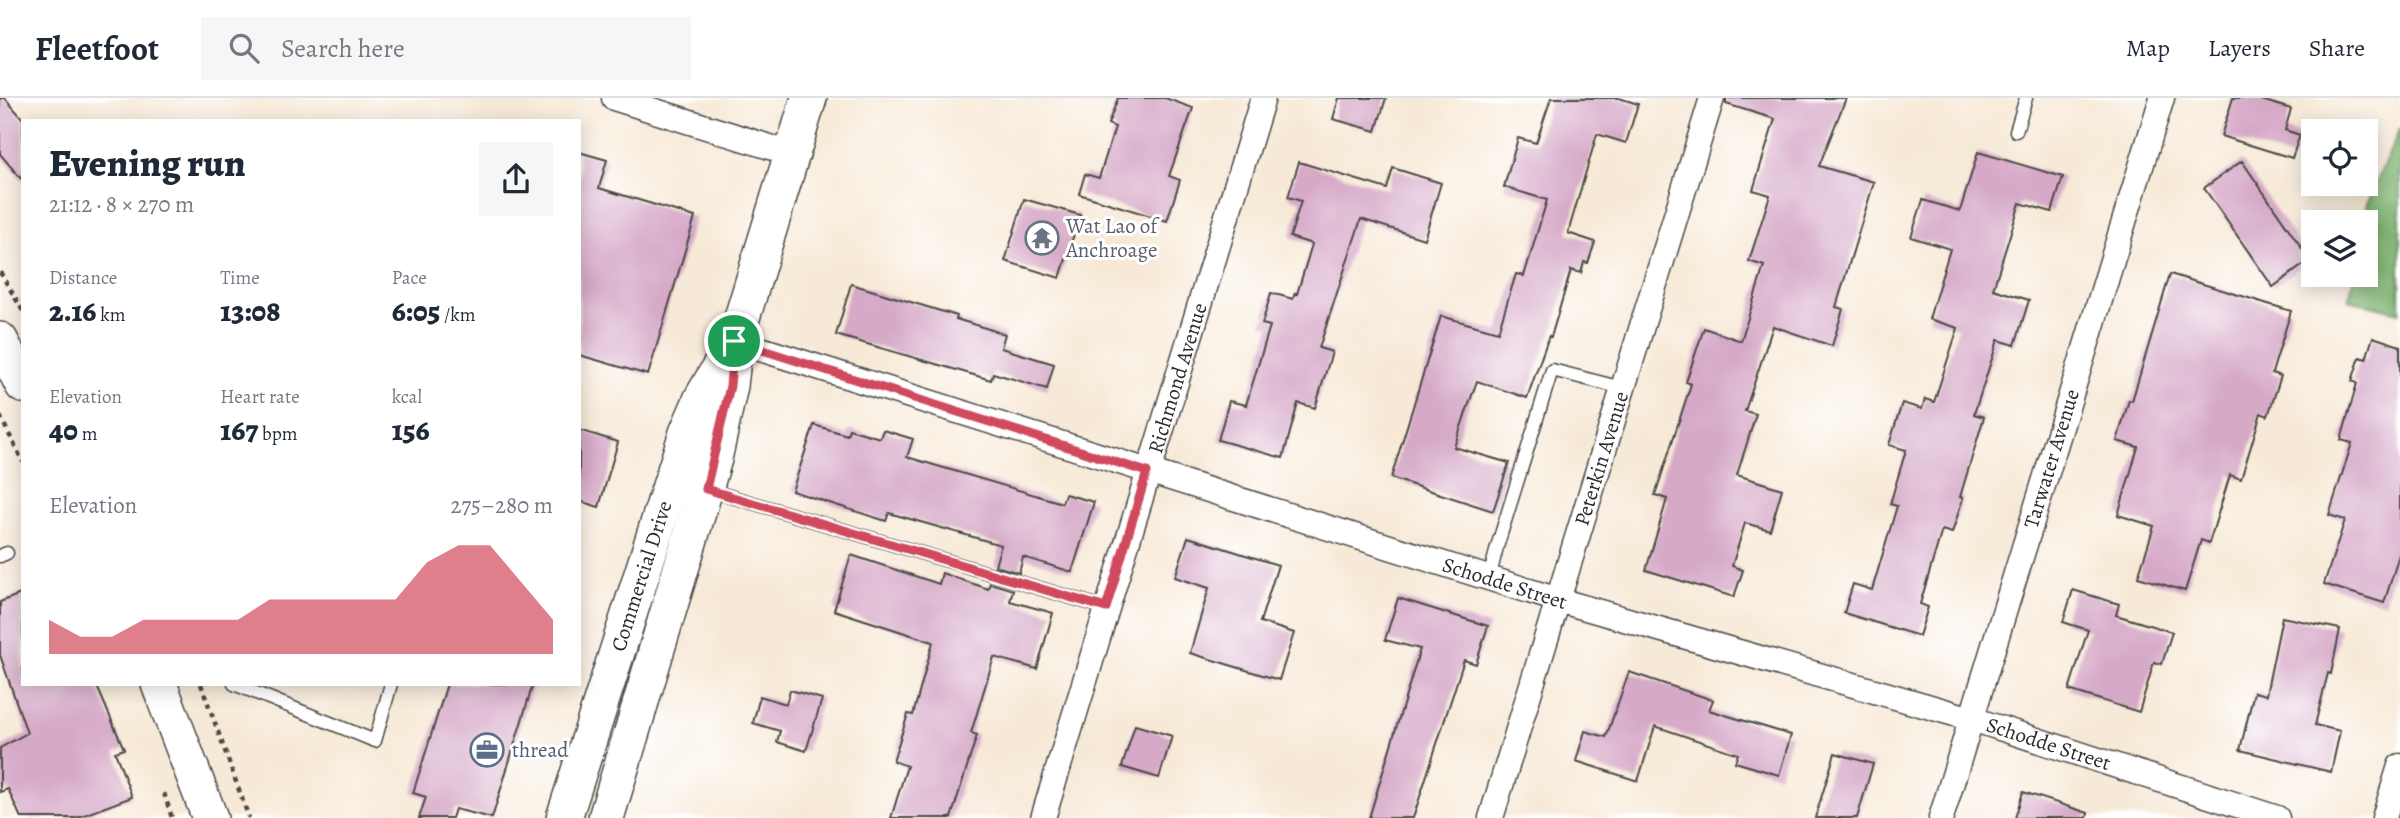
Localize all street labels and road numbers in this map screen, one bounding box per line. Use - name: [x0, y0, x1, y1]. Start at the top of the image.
- street label: Richmond Avenue: [1141, 299, 1214, 457]
- street label: Tarwater Avenue: [2017, 386, 2086, 532]
- street label: Peterkin Avenue: [1568, 388, 1635, 529]
- street label: Commercial Drive: [604, 497, 678, 655]
- street label: Schodde Street: [1439, 551, 1570, 616]
- street label: Schodde Street: [1983, 711, 2114, 777]

